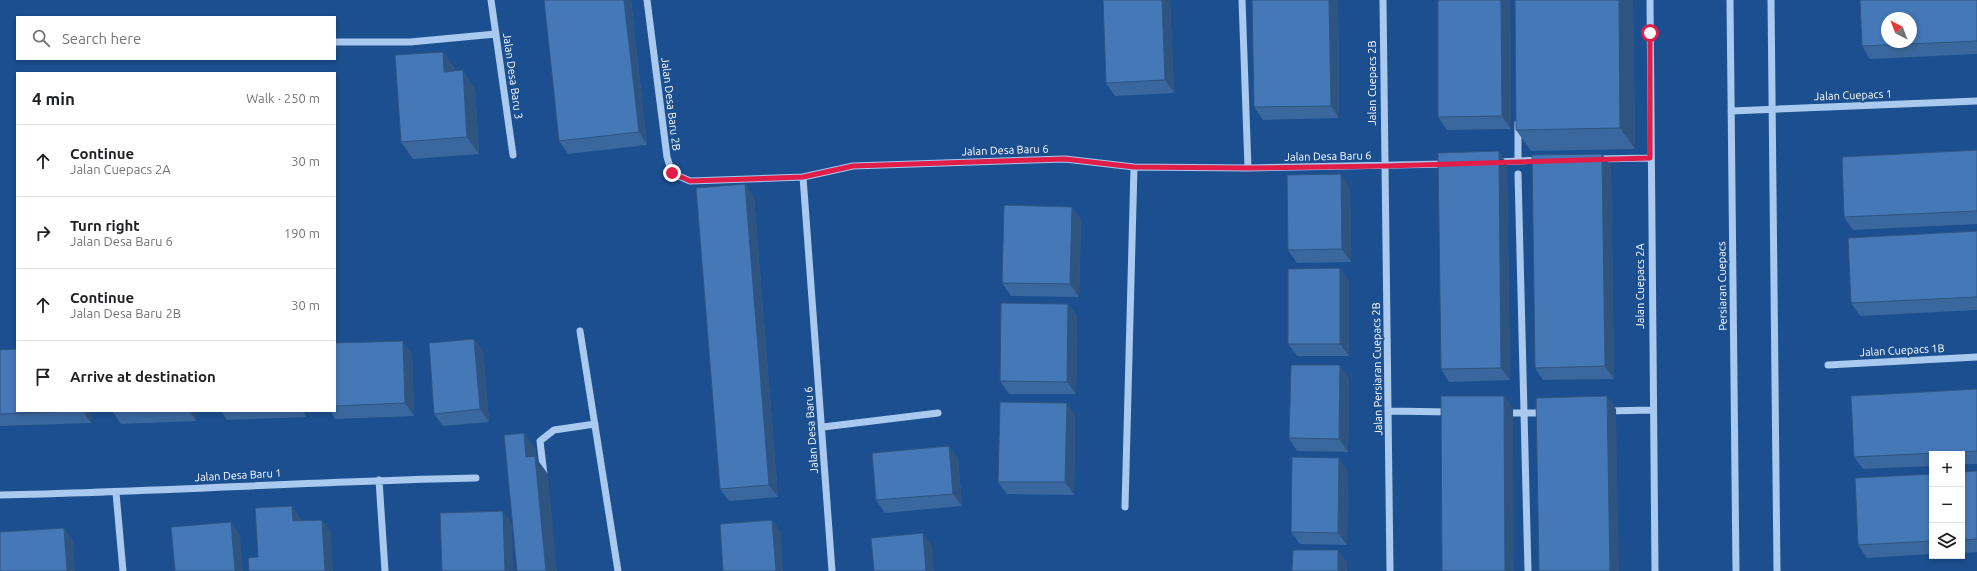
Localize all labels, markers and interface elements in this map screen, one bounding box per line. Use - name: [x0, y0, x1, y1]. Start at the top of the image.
- north arrow: [1881, 12, 1917, 48]
- search box: [16, 16, 336, 60]
- route start: [1641, 24, 1659, 42]
- icon: search: [30, 27, 52, 49]
- text: Search here: [62, 30, 141, 47]
- street label: Jalan Desa Baru 3: [501, 32, 525, 120]
- street label: Jalan Cuepacs 2B: [1366, 40, 1378, 126]
- street label: Jalan Desa Baru 2B: [659, 57, 683, 151]
- street label: Jalan Cuepacs 1: [1814, 88, 1892, 102]
- text: 4 min: [32, 89, 75, 108]
- text: Walk · 250 m: [246, 91, 320, 105]
- street label: Jalan Desa Baru 6: [961, 142, 1049, 158]
- text: Continue: [70, 145, 134, 162]
- street label: Jalan Desa Baru 6: [1284, 149, 1372, 163]
- icon: ahead: [32, 150, 54, 172]
- text: 30 m: [291, 154, 320, 168]
- text: Jalan Cuepacs 2A: [70, 162, 171, 176]
- route end: [663, 164, 681, 182]
- text: Turn right: [70, 217, 140, 234]
- icon: right: [32, 222, 54, 244]
- text: 190 m: [284, 226, 320, 240]
- text: Jalan Desa Baru 6: [70, 234, 173, 248]
- street label: Persiaran Cuepacs: [1715, 241, 1729, 331]
- street label: Jalan Cuepacs 2A: [1634, 243, 1646, 329]
- text: Continue: [70, 289, 134, 306]
- icon: ahead: [32, 294, 54, 316]
- text: 30 m: [291, 298, 320, 312]
- street label: Jalan Persiaran Cuepacs 2B: [1370, 302, 1384, 436]
- text: Jalan Desa Baru 2B: [70, 306, 181, 320]
- street label: Jalan Cuepacs 1B: [1859, 342, 1945, 358]
- icon: arrive: [32, 366, 54, 388]
- text: Arrive at destination: [70, 368, 216, 385]
- street label: Jalan Desa Baru 6: [802, 386, 820, 474]
- map controls: [1929, 451, 1965, 559]
- button: +: [1929, 451, 1965, 487]
- street label: Jalan Desa Baru 1: [194, 467, 282, 483]
- button: −: [1929, 487, 1965, 523]
- button: layers: [1929, 523, 1965, 559]

